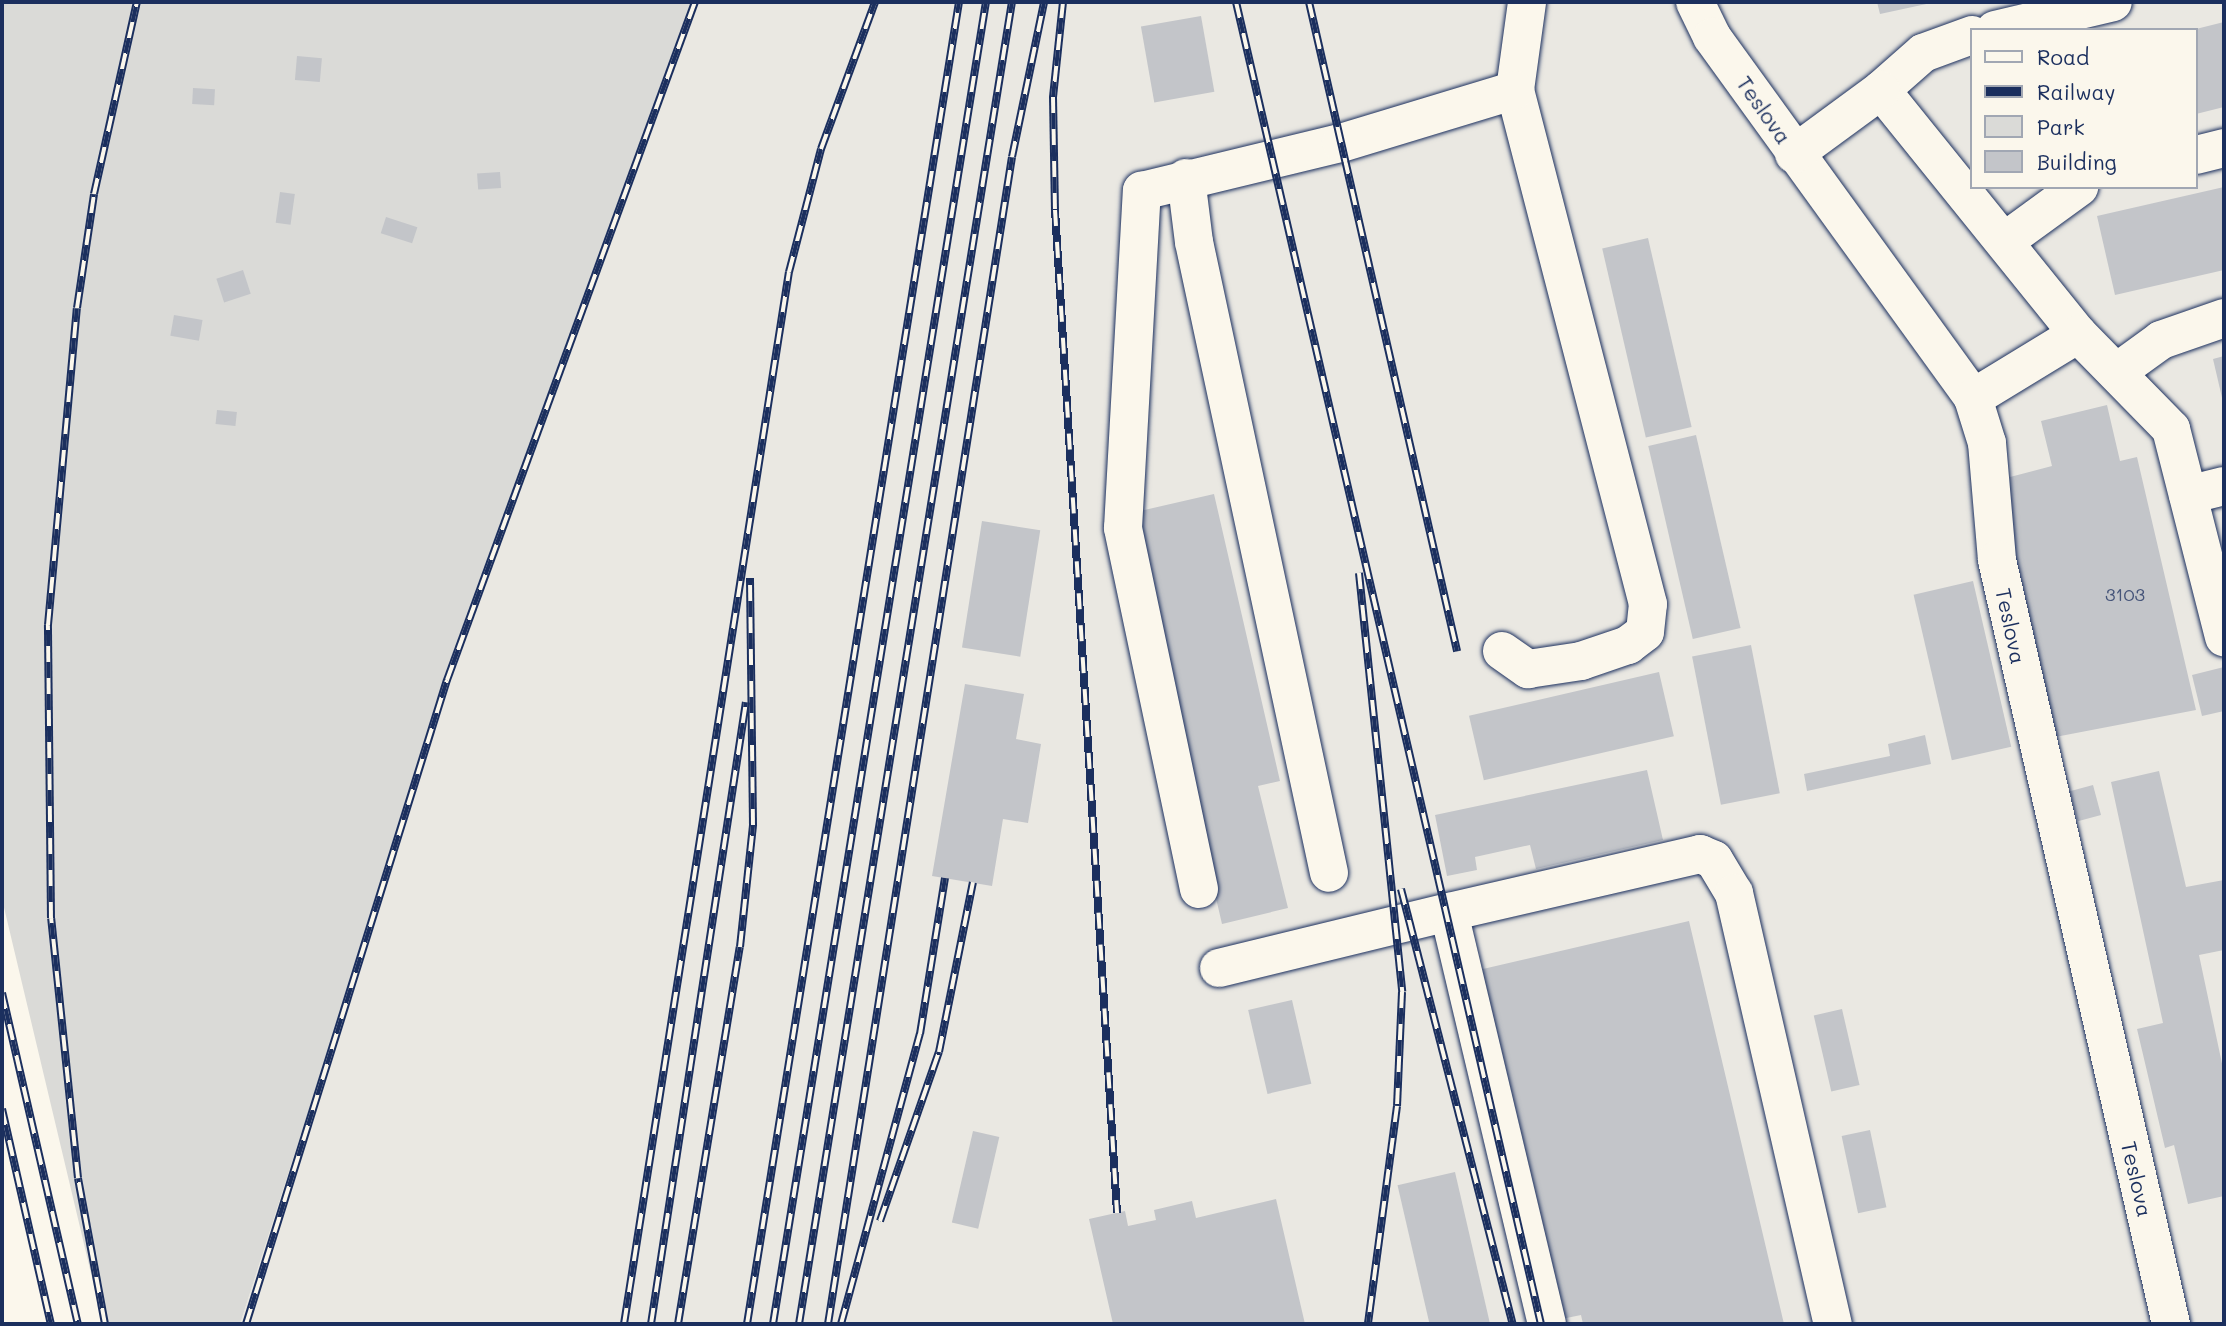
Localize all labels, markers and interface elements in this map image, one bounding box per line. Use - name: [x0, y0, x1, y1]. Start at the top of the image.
- legend: [1970, 28, 2198, 189]
- text: Road: [2037, 43, 2089, 70]
- street label: Teslova: [1732, 71, 1796, 149]
- text: Railway: [2037, 78, 2116, 105]
- text: Park: [2037, 113, 2085, 140]
- text: Building: [2037, 148, 2117, 175]
- house number: 3103: [2105, 583, 2145, 605]
- street label: Teslova: [1991, 586, 2031, 666]
- street label: Teslova: [2116, 1139, 2158, 1219]

